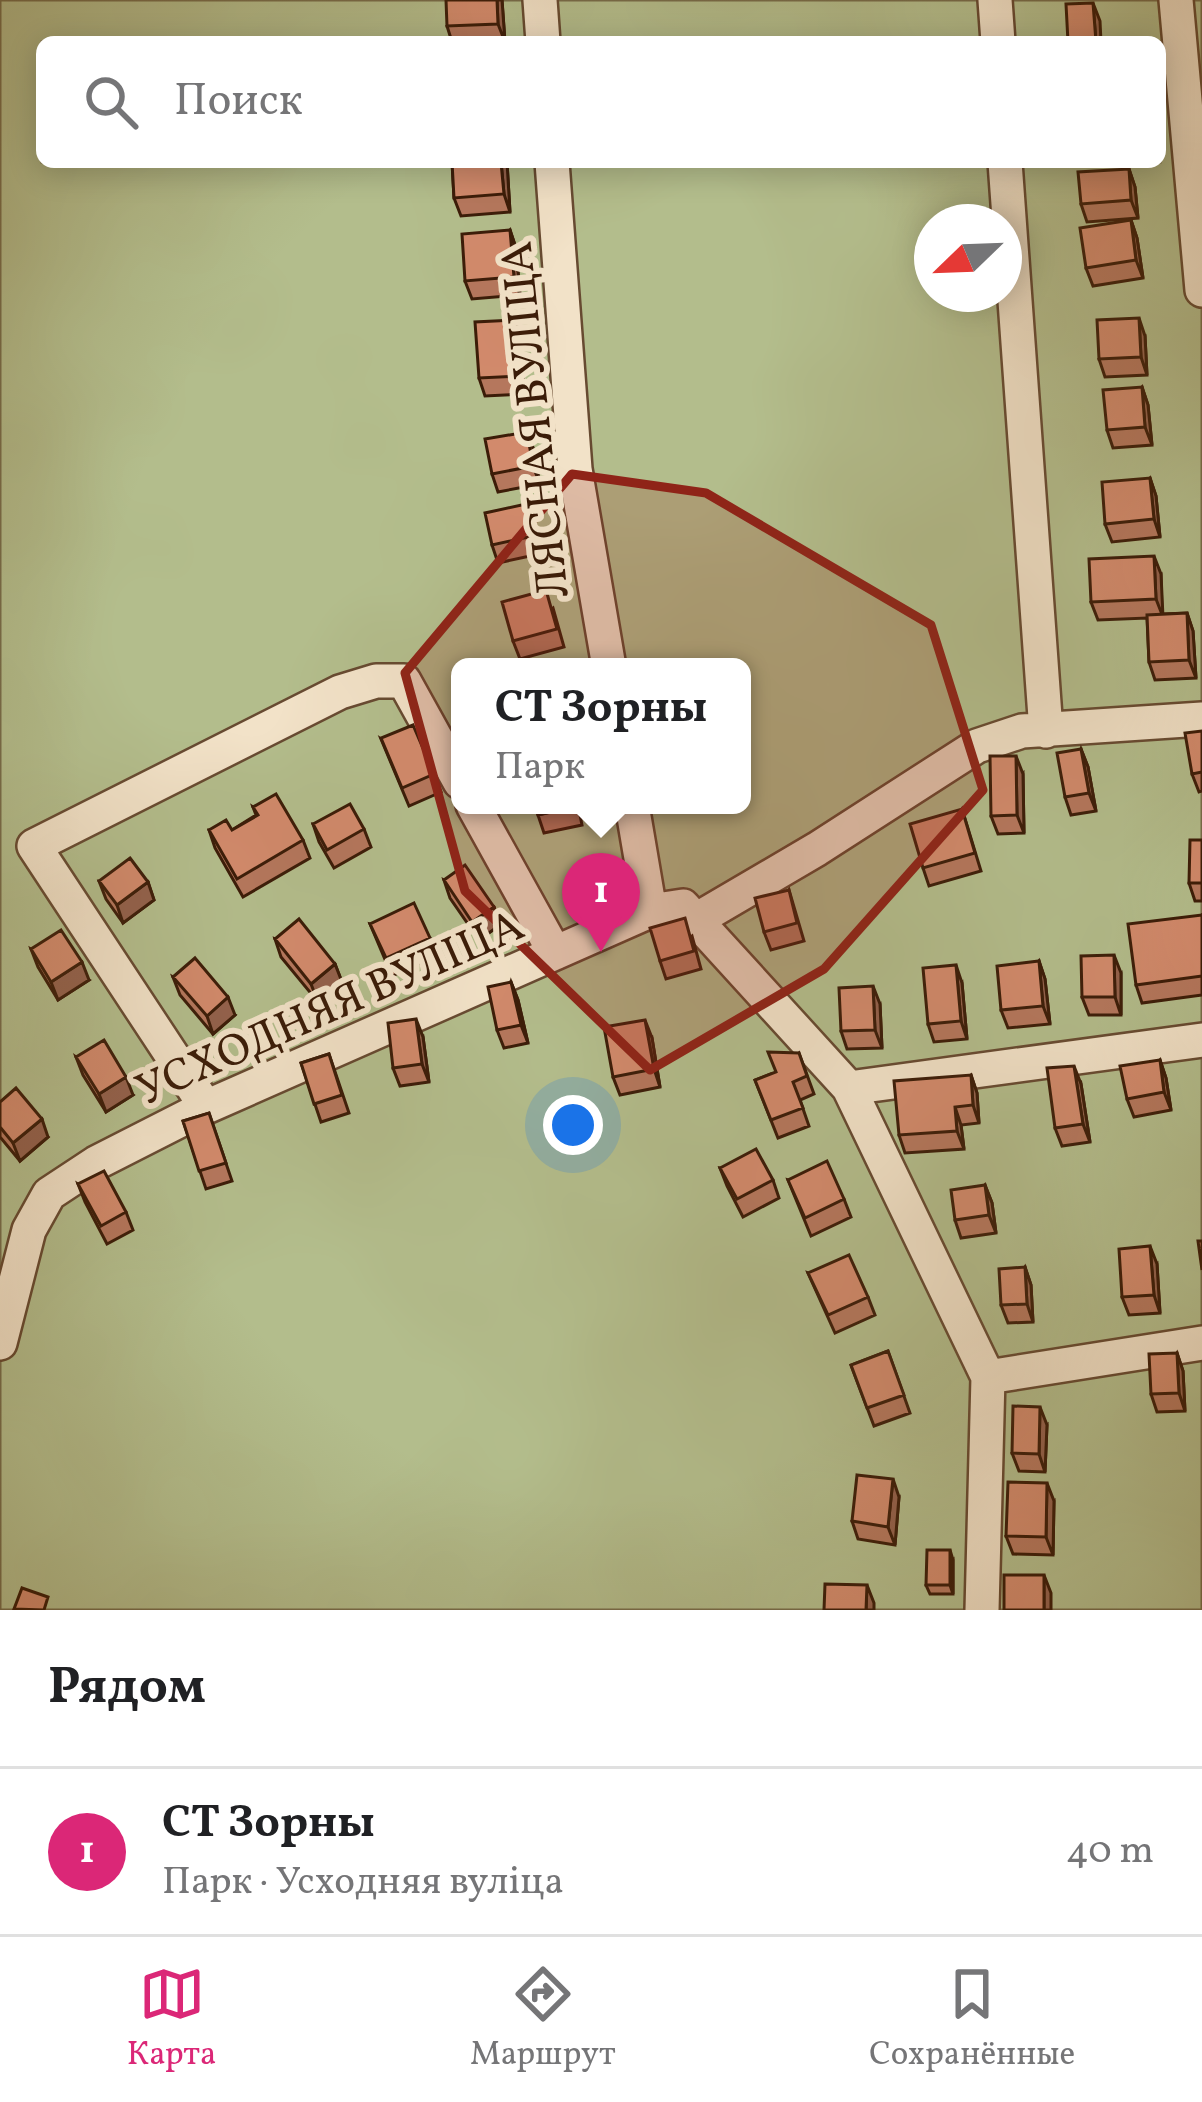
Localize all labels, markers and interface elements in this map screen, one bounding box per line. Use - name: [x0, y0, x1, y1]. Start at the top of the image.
- search box: [36, 36, 1166, 168]
- icon: search: [78, 69, 144, 135]
- text: Поиск: [174, 71, 303, 134]
- north arrow: [914, 204, 1022, 312]
- street label: ЛЯСНАЯ ВУЛІЦА: [487, 238, 588, 601]
- popup: [451, 658, 751, 814]
- text: СТ Зорны: [495, 678, 707, 741]
- text: Парк: [495, 741, 585, 795]
- pin: 1: [562, 853, 640, 952]
- street label: УСХОДНЯЯ ВУЛІЦА: [127, 896, 535, 1124]
- your location: [543, 1095, 603, 1155]
- text: Рядом: [48, 1653, 206, 1724]
- text: СТ Зорны: [162, 1793, 375, 1856]
- text: 1: [79, 1825, 95, 1879]
- text: 40 m: [1066, 1825, 1154, 1879]
- text: Парк · Усходняя вуліца: [162, 1856, 564, 1910]
- tab: Карта: [127, 1961, 216, 2079]
- tab: Маршрут: [470, 1961, 616, 2079]
- tab: Сохранённые: [869, 1961, 1075, 2079]

